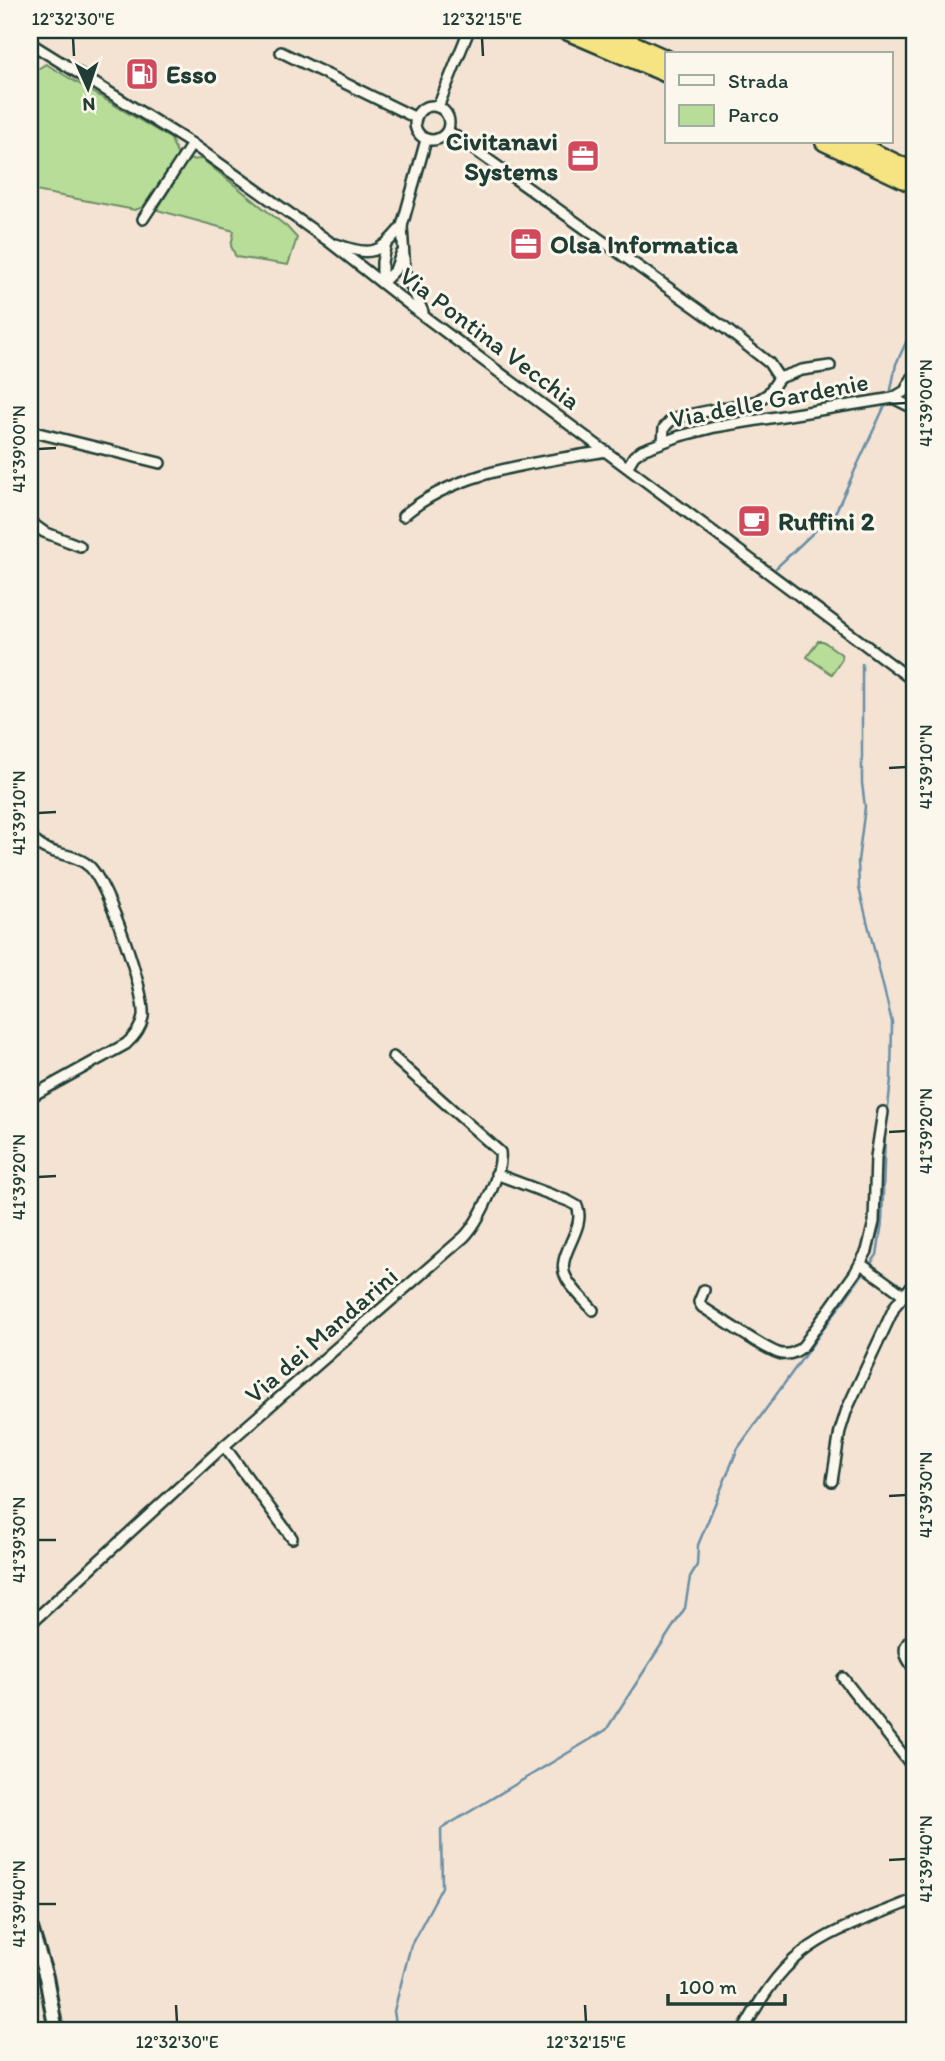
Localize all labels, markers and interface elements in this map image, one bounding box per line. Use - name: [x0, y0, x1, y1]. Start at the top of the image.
- text: 12°32'30"E: [31, 8, 115, 30]
- text: 12°32'15"E: [442, 8, 522, 30]
- north arrow: [52, 52, 122, 122]
- legend: [665, 52, 892, 144]
- fuel station icon: Esso: [123, 55, 161, 93]
- place label: Esso: [166, 58, 217, 90]
- text: Strada: [728, 68, 788, 93]
- text: N: [82, 93, 96, 116]
- text: Parco: [728, 102, 779, 127]
- place label: Civitanavi Systems: [446, 125, 558, 187]
- office icon: Civitanavi Systems: [564, 137, 602, 175]
- office icon: Olsa Informatica: [507, 225, 545, 263]
- place label: Olsa Informatica: [550, 228, 738, 260]
- street label: Via Pontina Vecchia: [393, 260, 587, 417]
- text: 41°39'00"N: [915, 359, 937, 447]
- street label: Via delle Gardenie: [667, 365, 871, 435]
- text: 41°39'00"N: [8, 405, 30, 493]
- cafe icon: Ruffini 2: [735, 502, 773, 540]
- place label: Ruffini 2: [778, 505, 875, 537]
- text: 41°39'10"N: [915, 724, 937, 810]
- text: 41°39'10"N: [8, 770, 30, 856]
- text: 41°39'20"N: [915, 1088, 937, 1174]
- text: 41°39'20"N: [8, 1134, 30, 1220]
- street label: Via dei Mandarini: [238, 1260, 404, 1410]
- text: 41°39'30"N: [915, 1452, 937, 1538]
- text: 41°39'30"N: [8, 1497, 30, 1583]
- text: 41°39'40"N: [915, 1815, 937, 1903]
- text: 41°39'40"N: [8, 1860, 30, 1948]
- scale bar: [668, 1963, 786, 2007]
- text: 100 m: [679, 1974, 737, 1999]
- text: 12°32'30"E: [135, 2031, 219, 2053]
- text: 12°32'15"E: [546, 2031, 626, 2053]

